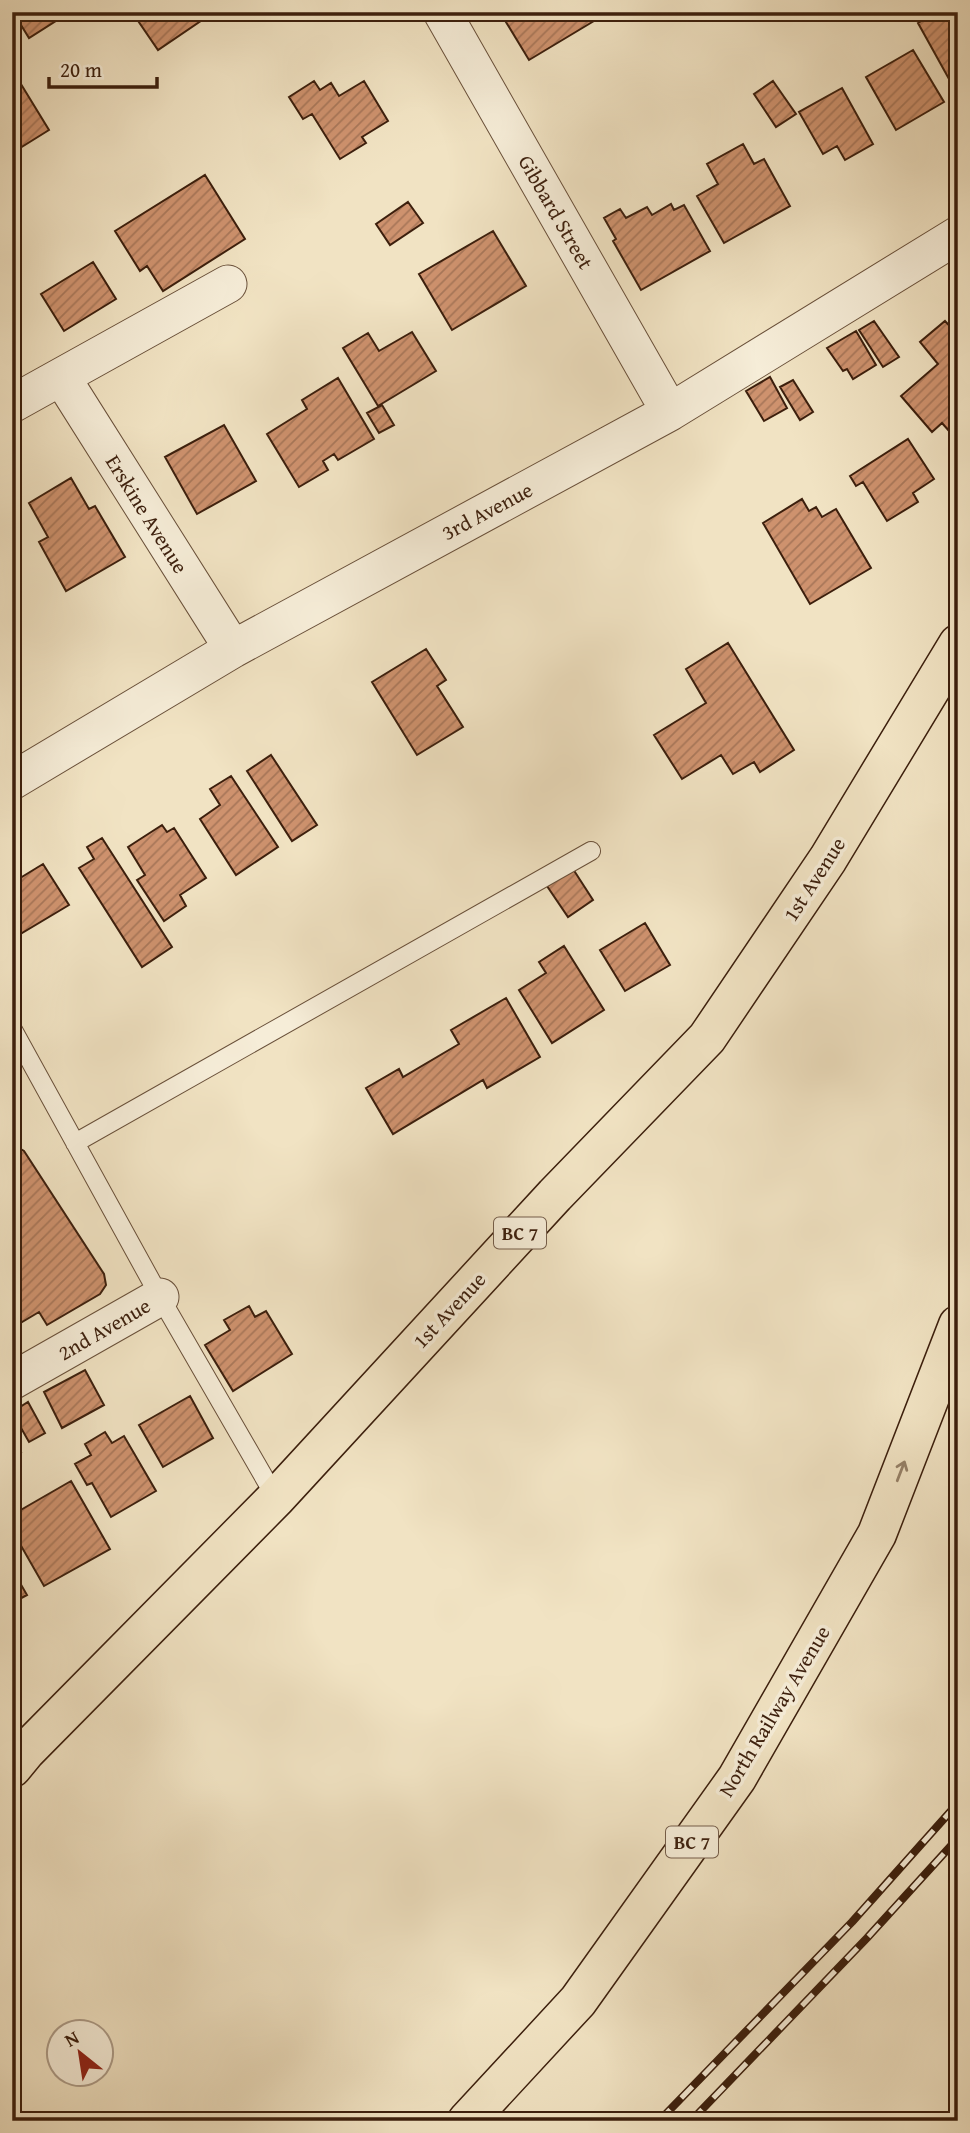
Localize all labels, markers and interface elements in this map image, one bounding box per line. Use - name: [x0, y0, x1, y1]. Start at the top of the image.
- scale bar: [49, 46, 158, 90]
- text: 20 m: [60, 54, 102, 85]
- street label: Gibbard Street: [511, 149, 602, 275]
- street label: Erskine Avenue: [98, 449, 196, 580]
- street label: 3rd Avenue: [436, 474, 538, 548]
- street label: 1st Avenue: [775, 831, 853, 927]
- road number: BC 7: [494, 1218, 546, 1248]
- street label: 1st Avenue: [405, 1265, 493, 1355]
- street label: 2nd Avenue: [52, 1290, 156, 1368]
- one-way arrow: [896, 1460, 909, 1482]
- street label: North Railway Avenue: [711, 1619, 838, 1803]
- road number: BC 7: [666, 1826, 718, 1858]
- north arrow: [46, 2018, 116, 2088]
- text: N: [59, 2023, 84, 2054]

